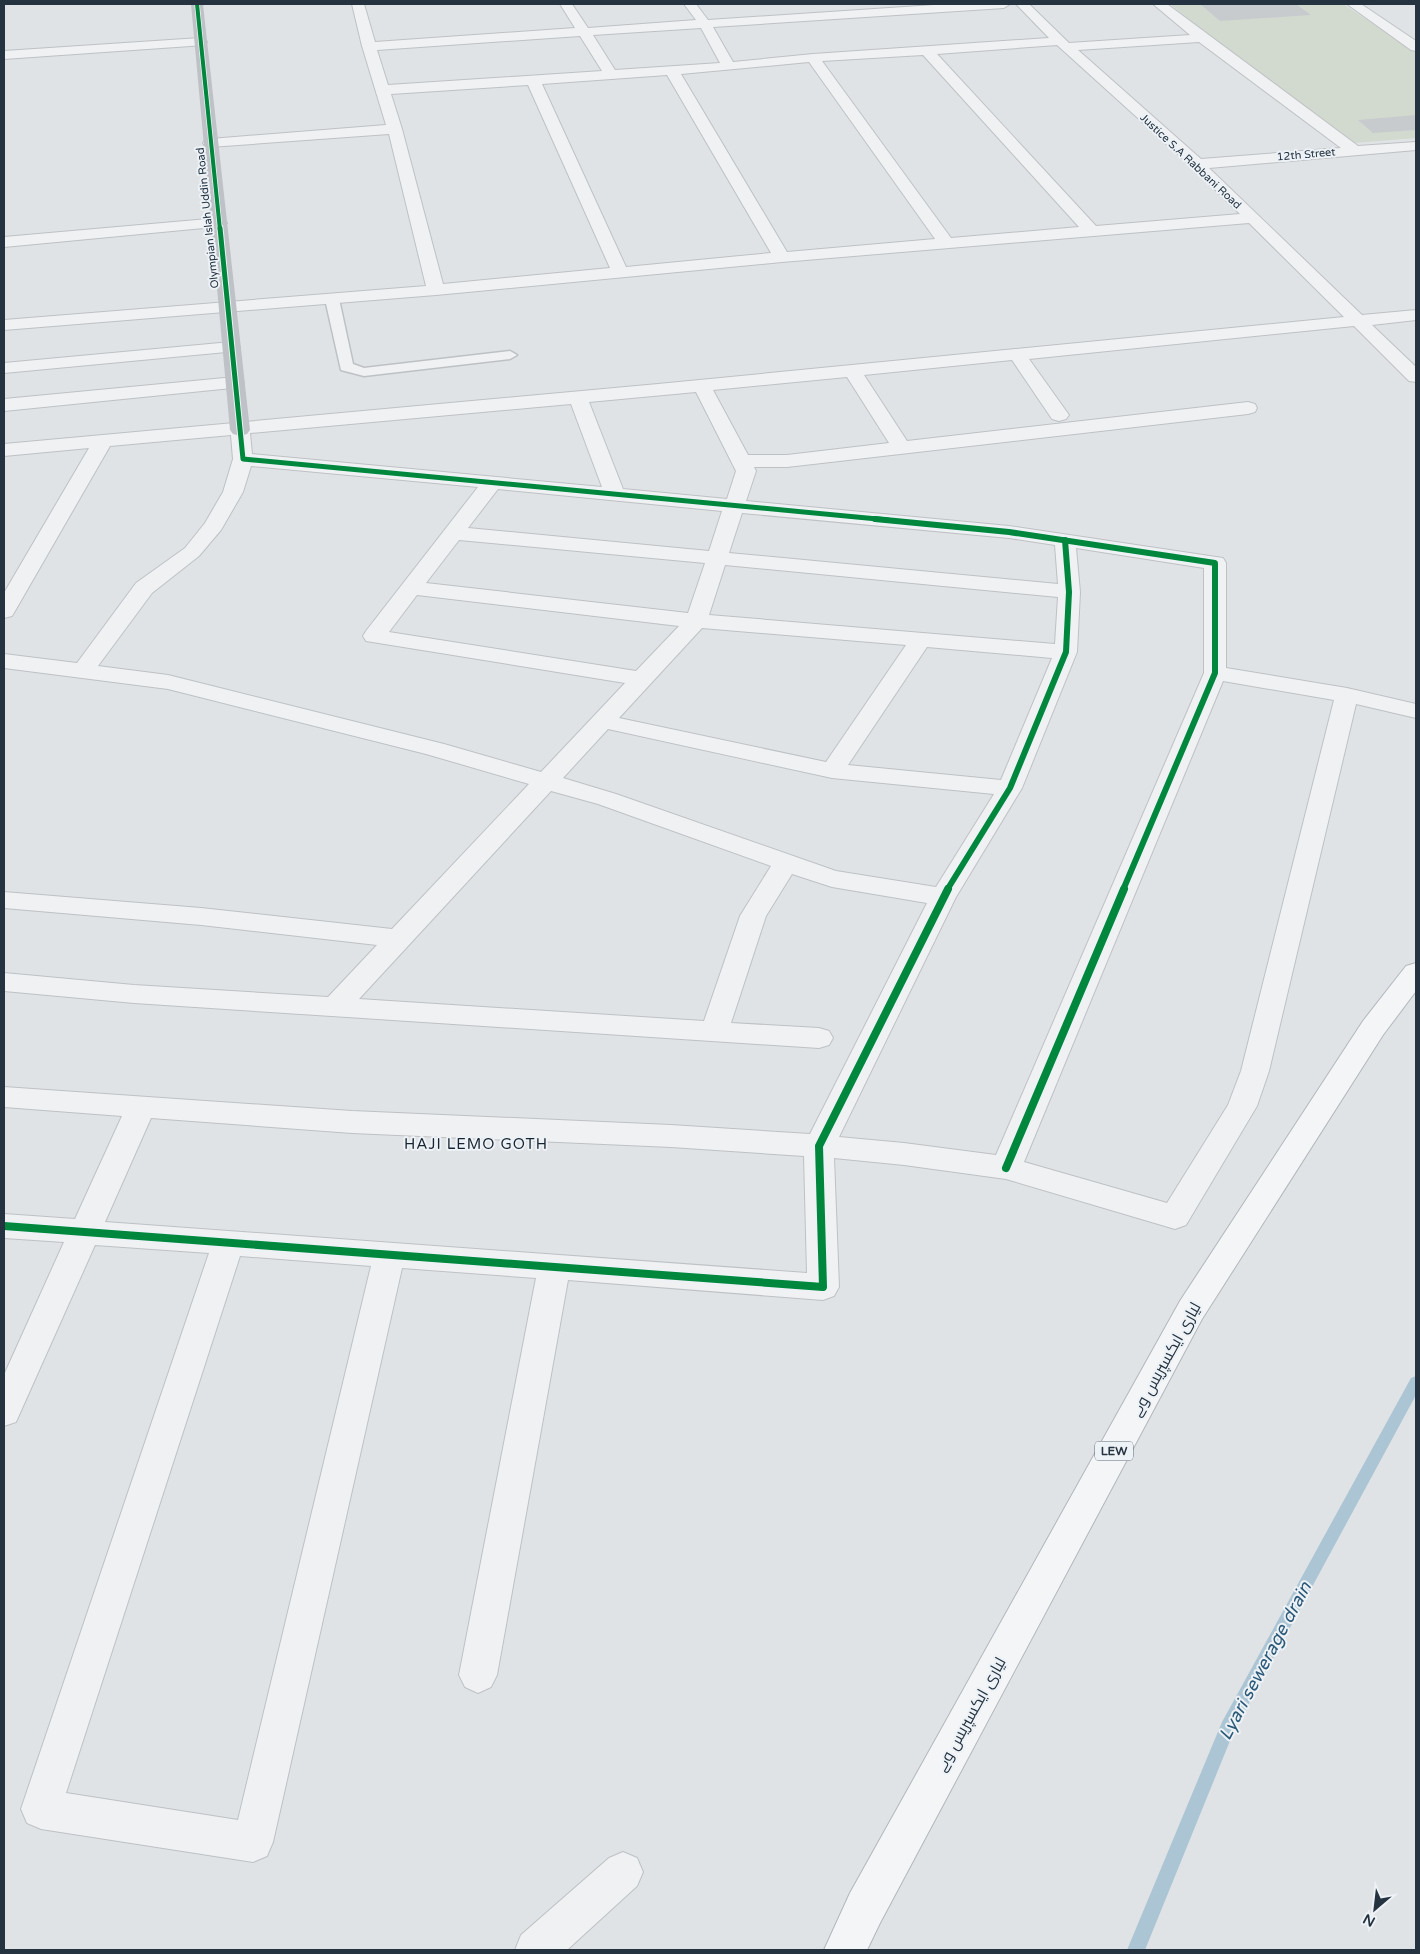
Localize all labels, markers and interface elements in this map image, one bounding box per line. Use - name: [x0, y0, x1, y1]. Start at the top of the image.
- street label: Justice S.A Rabbani Road: [1137, 111, 1244, 212]
- street label: 12th Street: [1276, 145, 1336, 164]
- street label: Olympian Islah Uddin Road: [194, 147, 221, 289]
- district label: HAJI LEMO GOTH: [404, 1135, 548, 1153]
- street label: لیاری ایکسپریس وے: [1126, 1299, 1206, 1421]
- road number: LEW: [1095, 1442, 1133, 1460]
- water label: Lyari sewerage drain: [1214, 1577, 1317, 1744]
- street label: لیاری ایکسپریس وے: [931, 1654, 1011, 1776]
- north arrow: [1350, 1884, 1400, 1934]
- text: N: [1360, 1910, 1378, 1930]

